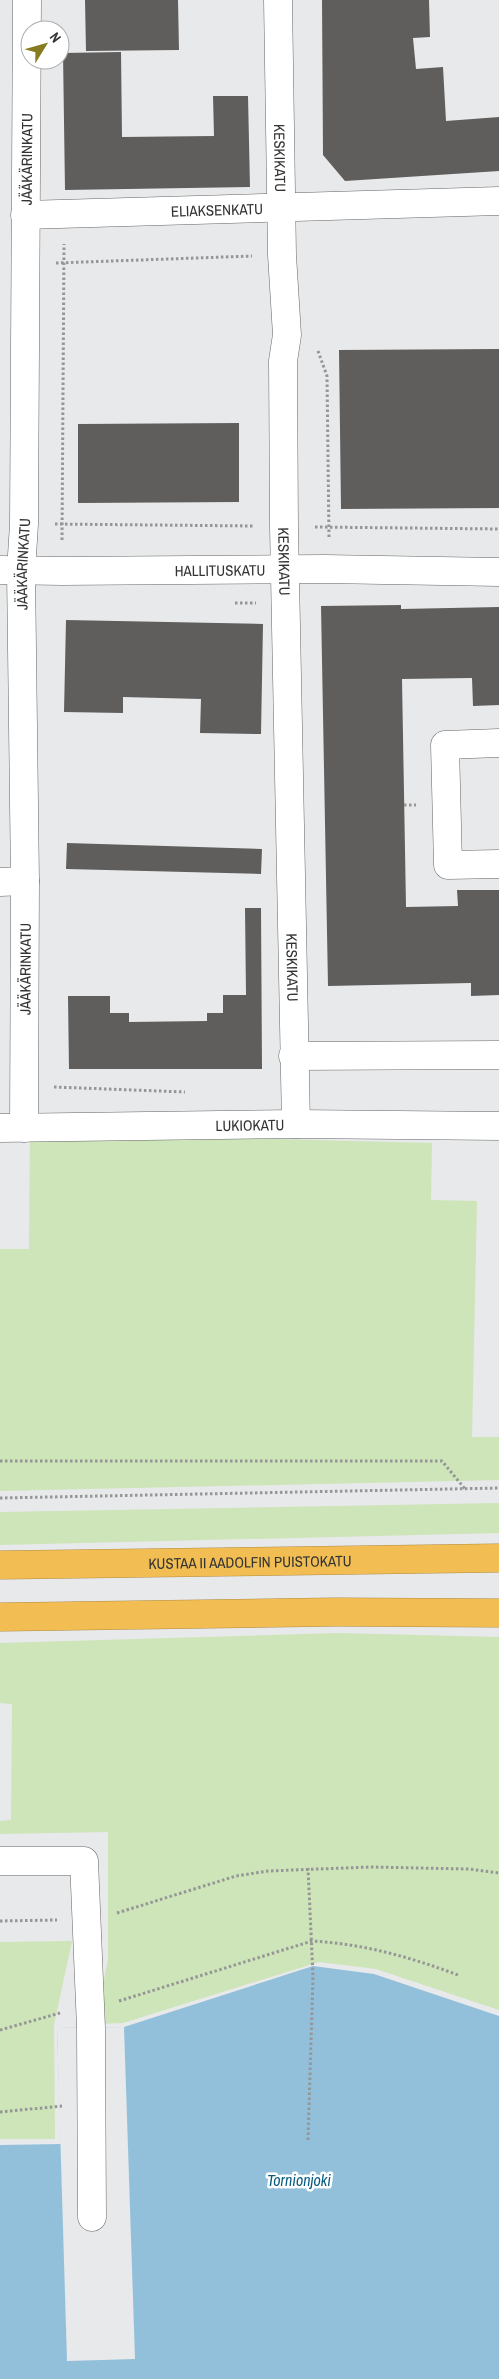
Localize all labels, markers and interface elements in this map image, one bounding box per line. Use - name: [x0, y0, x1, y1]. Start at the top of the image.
- north arrow: [20, 20, 70, 70]
- text: N: [46, 28, 65, 46]
- street label: JÄÄKÄRINKATU: [15, 113, 37, 205]
- street label: KESKIKATU: [269, 124, 292, 192]
- street label: ELIAKSENKATU: [171, 197, 263, 221]
- street label: JÄÄKÄRINKATU: [10, 518, 35, 610]
- street label: KESKIKATU: [274, 527, 296, 596]
- street label: HALLITUSKATU: [175, 559, 265, 581]
- street label: JÄÄKÄRINKATU: [14, 923, 35, 1015]
- street label: KESKIKATU: [282, 933, 304, 1002]
- street label: LUKIOKATU: [215, 1114, 285, 1136]
- street label: KUSTAA II AADOLFIN PUISTOKATU: [148, 1550, 352, 1573]
- water label: Tornionjoki: [267, 2169, 331, 2191]

